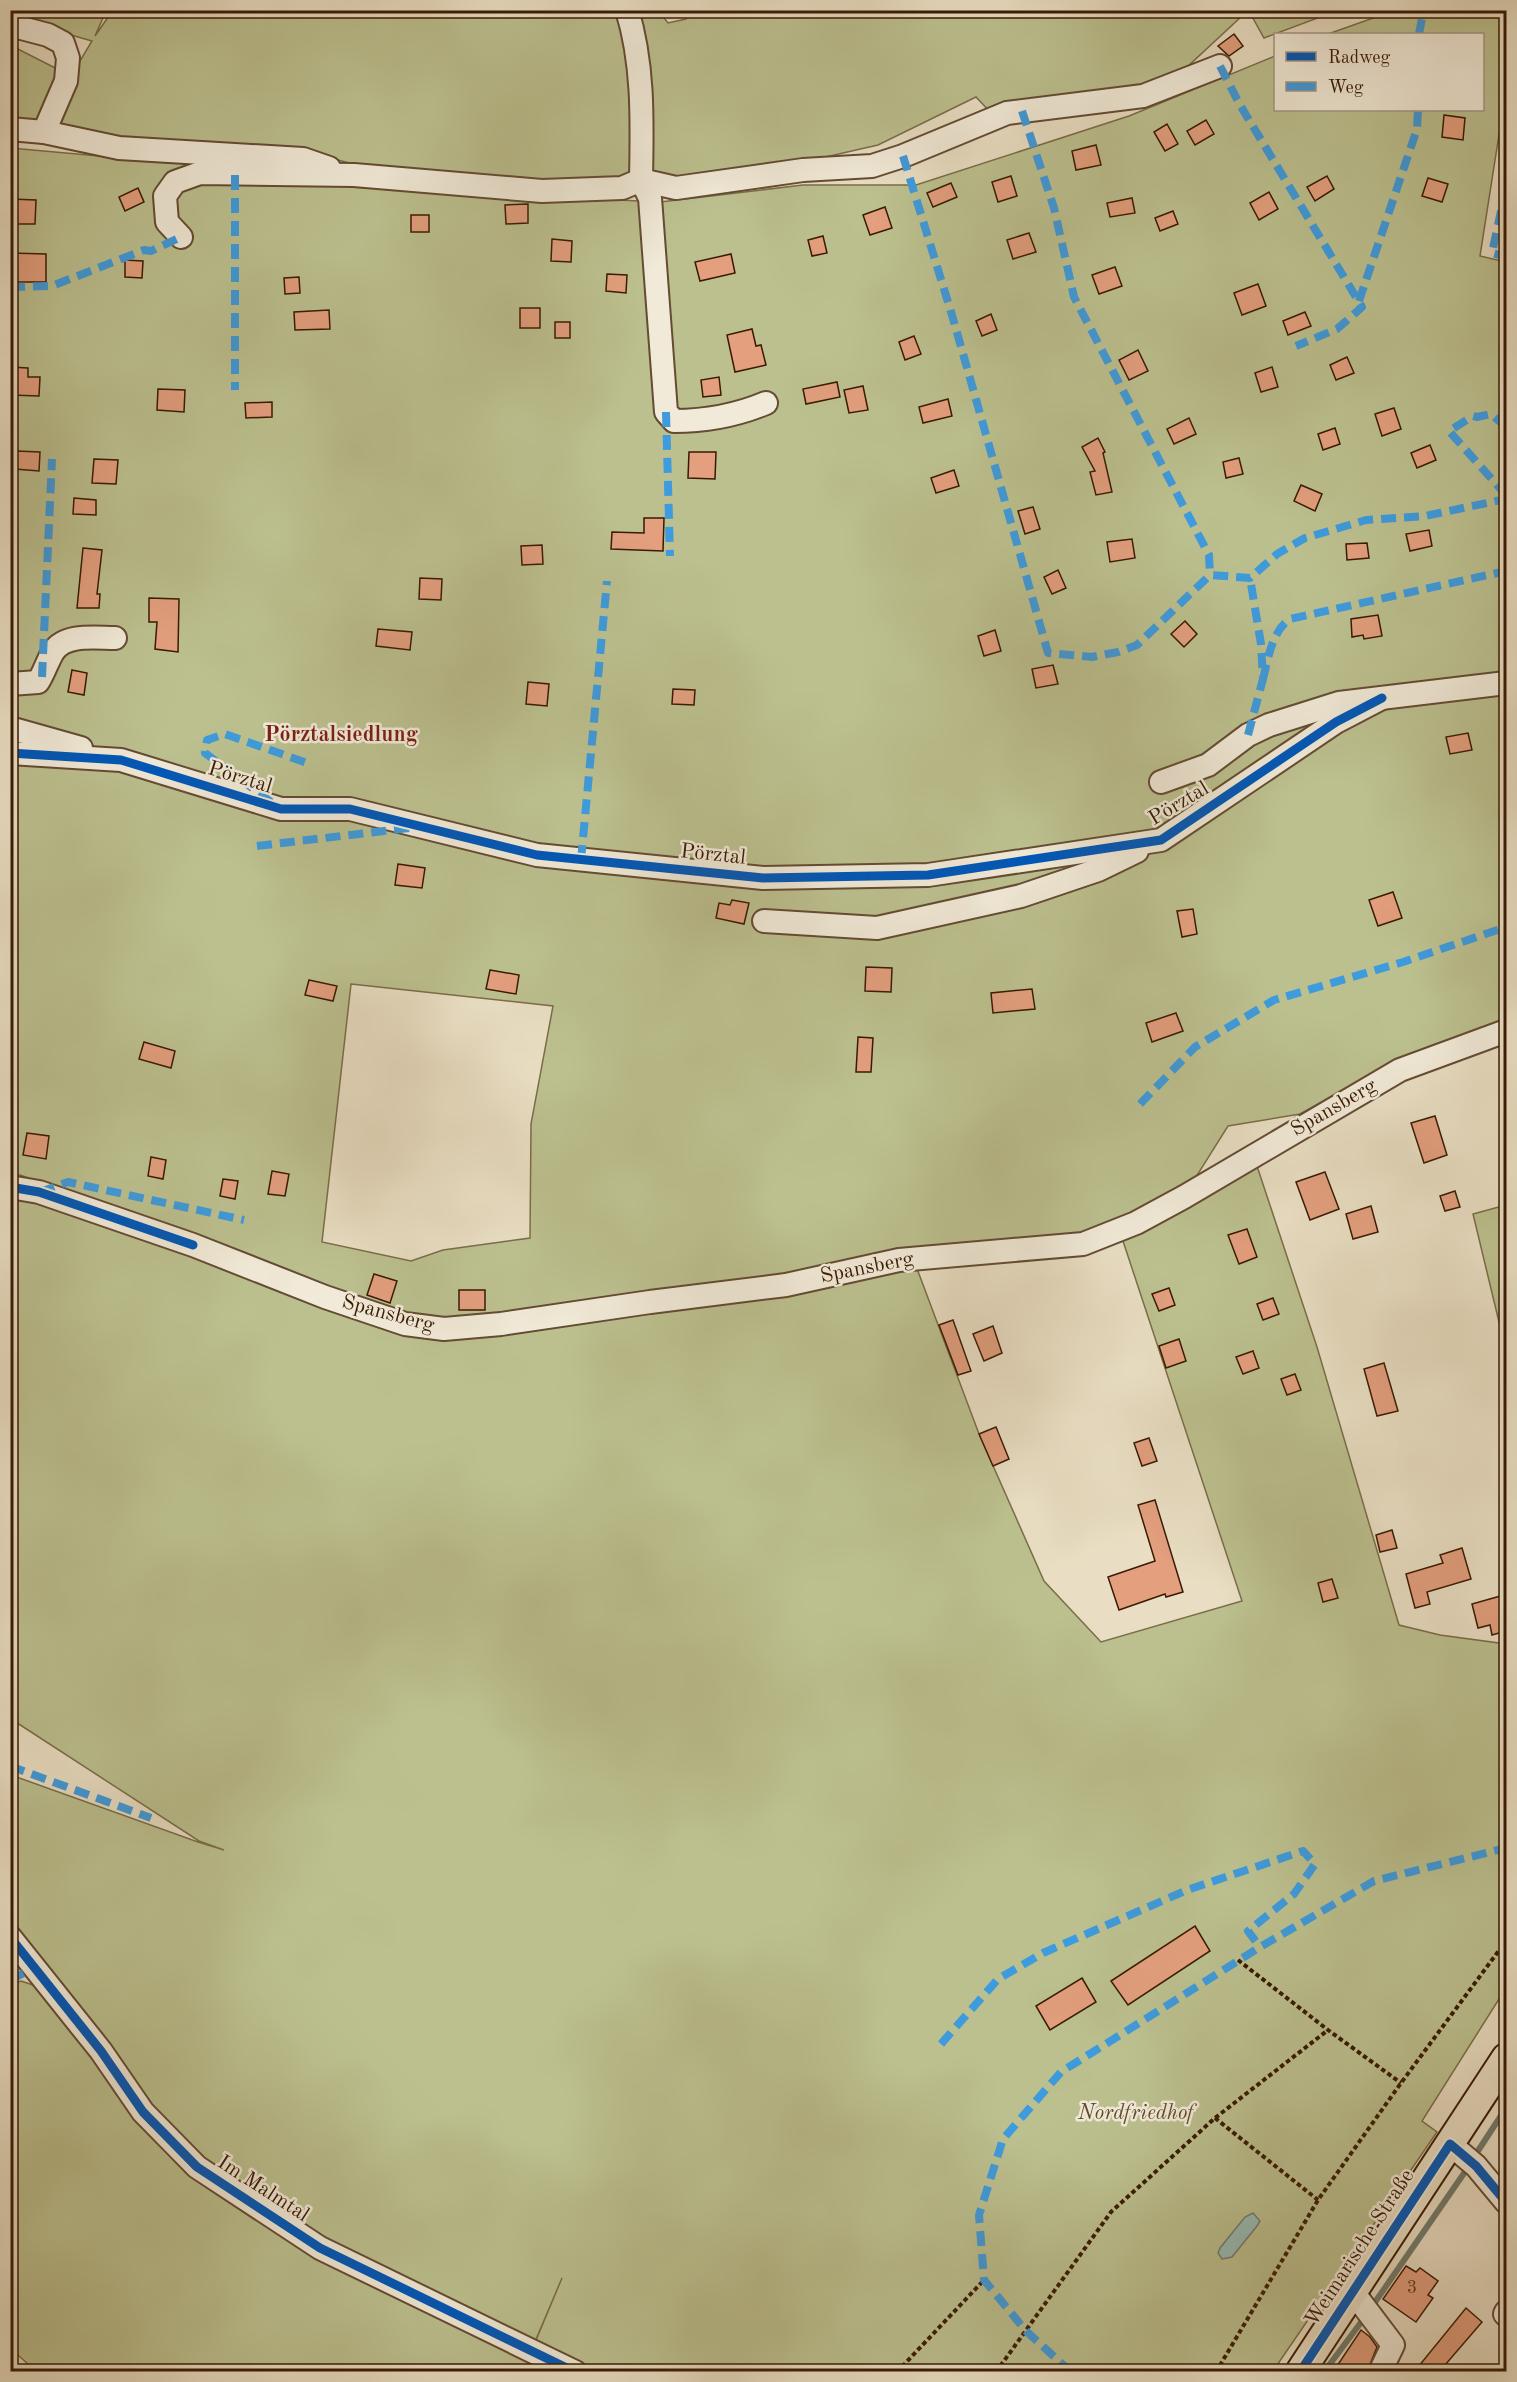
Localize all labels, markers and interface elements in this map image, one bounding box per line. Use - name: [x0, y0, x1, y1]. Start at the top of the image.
- legend: [1274, 33, 1484, 111]
- text: Radweg: [1328, 49, 1391, 67]
- text: Weg: [1328, 79, 1364, 97]
- district label: Pörztalsiedlung: [264, 724, 418, 746]
- street label: Pörztal: [205, 758, 275, 798]
- street label: Pörztal: [1145, 778, 1213, 830]
- street label: Pörztal: [679, 841, 747, 869]
- street label: Spansberg: [1288, 1075, 1381, 1141]
- street label: Spansberg: [818, 1248, 916, 1287]
- street label: Spansberg: [339, 1292, 437, 1337]
- park label: Nordfriedhof: [1077, 2103, 1197, 2124]
- street label: Im Malmtal: [213, 2152, 313, 2226]
- street label: Weimarische Straße: [1302, 2166, 1418, 2330]
- house number: 3: [1407, 2279, 1417, 2297]

